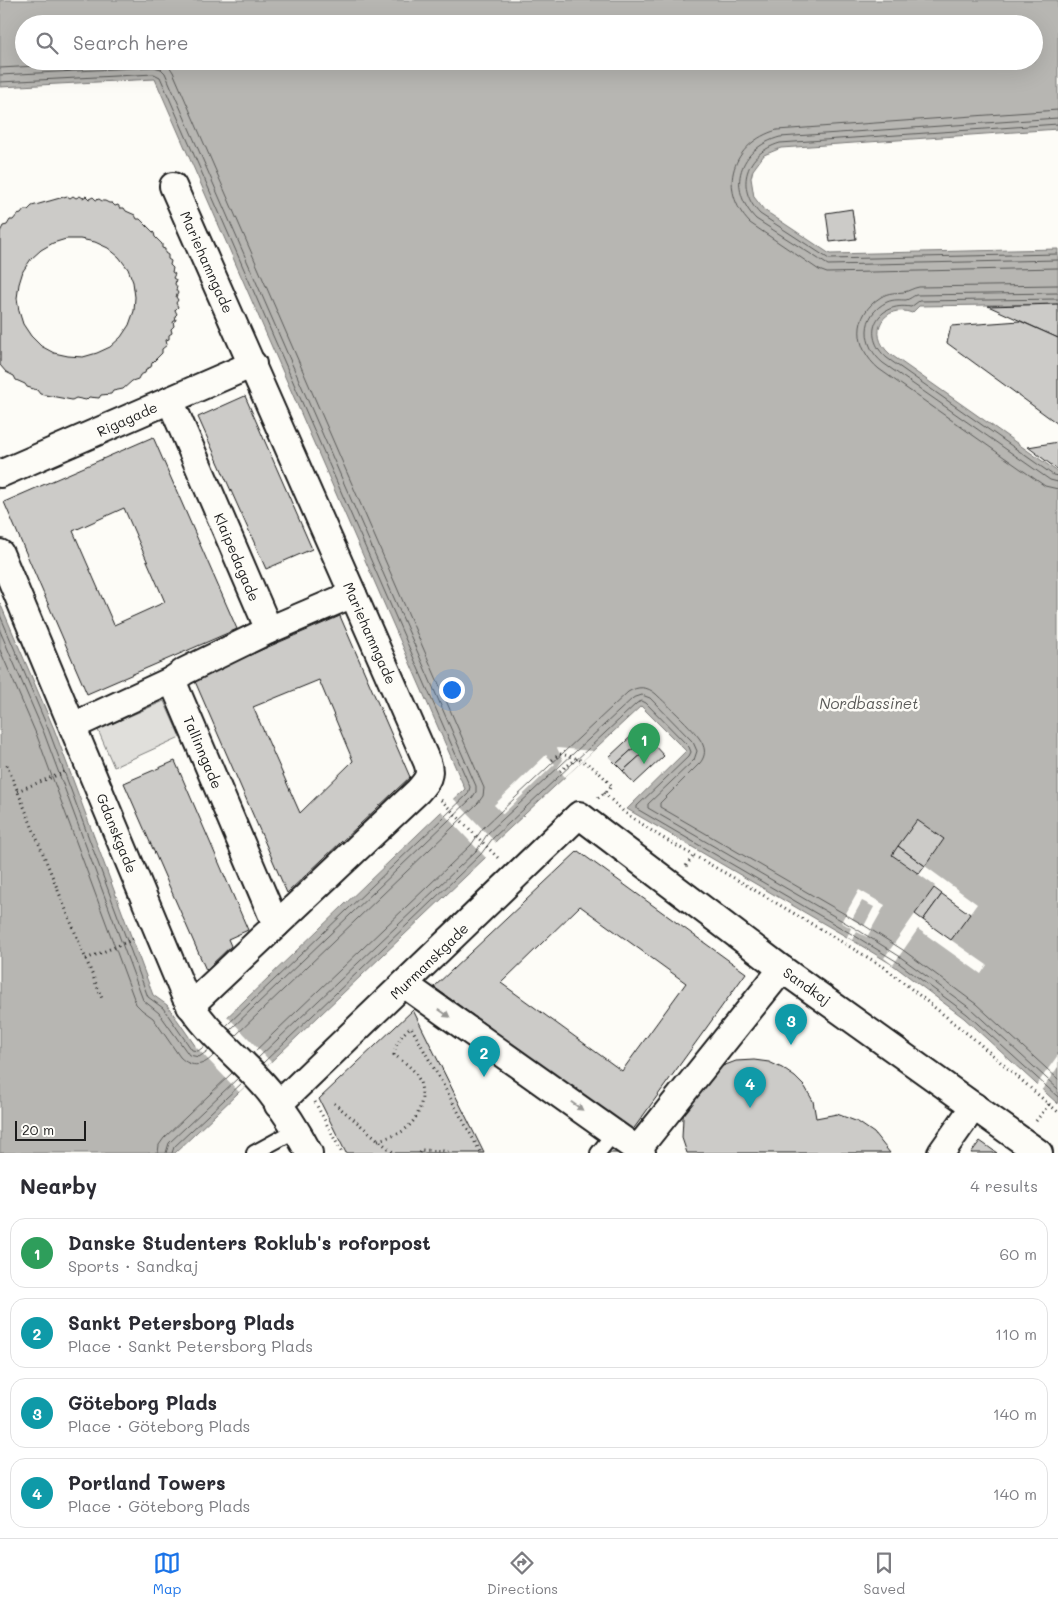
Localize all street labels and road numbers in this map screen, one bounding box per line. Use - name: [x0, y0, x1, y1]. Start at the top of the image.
- street label: Mariehamngade: [176, 208, 238, 316]
- street label: Rigagade: [94, 397, 160, 441]
- street label: Klaipedagade: [210, 510, 264, 604]
- street label: Mariehamngade: [339, 579, 401, 687]
- street label: Tallinngade: [179, 713, 227, 791]
- street label: Gdanskgade: [92, 790, 142, 876]
- street label: Murmanskgade: [386, 919, 472, 1003]
- street label: Sandkaj: [779, 963, 835, 1009]

